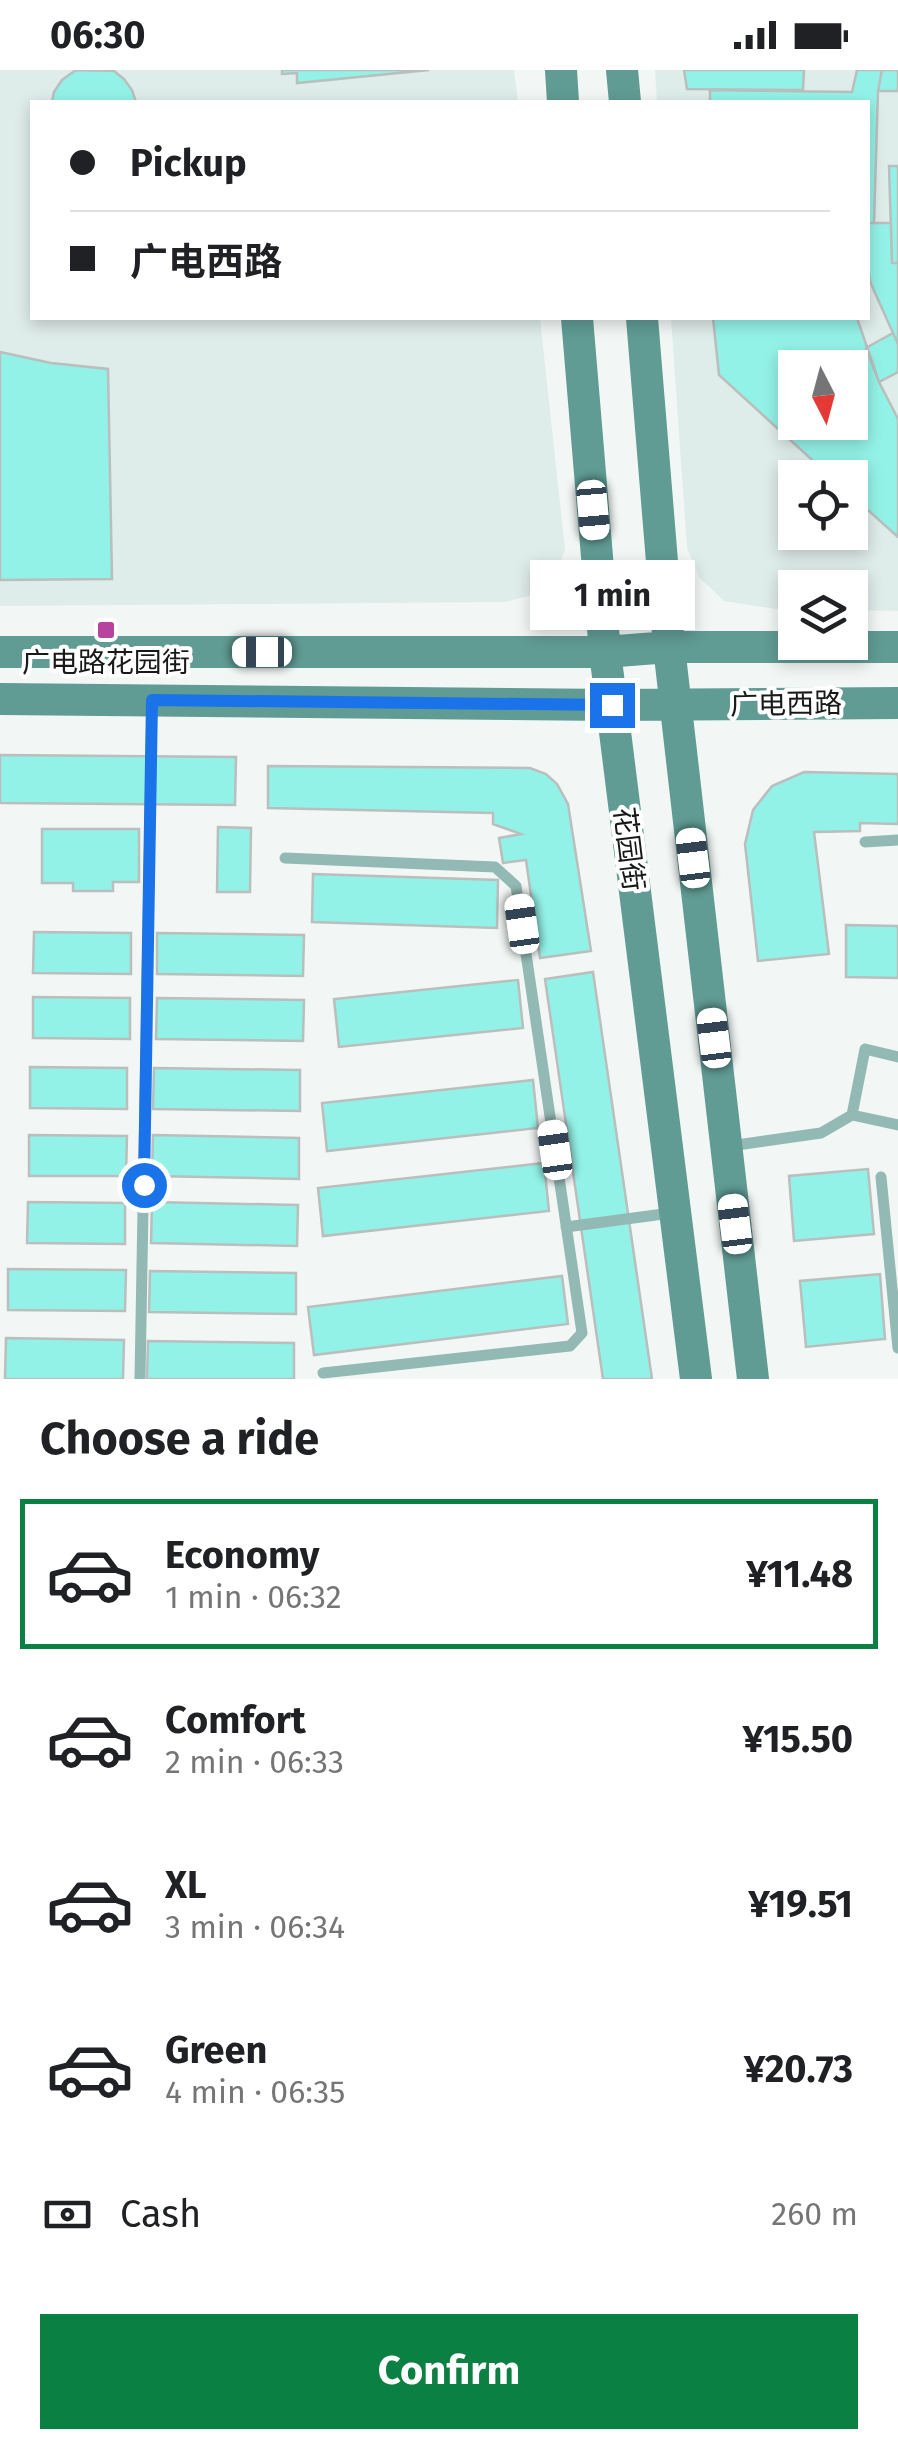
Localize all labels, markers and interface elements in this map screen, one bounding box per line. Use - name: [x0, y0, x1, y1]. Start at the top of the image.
- text: 06:30: [50, 12, 145, 58]
- text: Pickup: [130, 140, 247, 186]
- text: 广电西路: [130, 239, 282, 285]
- north arrow: [778, 350, 868, 440]
- map controls: [778, 350, 868, 660]
- button: locate: [778, 460, 868, 550]
- car: [575, 479, 611, 541]
- callout: 1 min: [530, 560, 694, 630]
- button: layers: [778, 570, 868, 660]
- text: 1 min: [574, 576, 651, 614]
- marker: 广电路花园街: [95, 619, 117, 641]
- car: [232, 637, 292, 667]
- place label: 广电路花园街: [22, 646, 190, 679]
- route end: [590, 683, 635, 728]
- street label: 广电西路: [730, 687, 842, 721]
- street label: 花园街: [608, 805, 650, 893]
- car: [674, 826, 712, 890]
- car: [503, 892, 541, 956]
- car: [695, 1006, 733, 1070]
- car: [536, 1118, 574, 1182]
- route start: [122, 1163, 167, 1208]
- car: [716, 1192, 754, 1256]
- text: Choose a ride: [40, 1412, 319, 1466]
- icon: car: [45, 1529, 135, 1619]
- text: Economy: [165, 1532, 320, 1578]
- text: ¥11.48: [746, 1551, 853, 1597]
- text: 1 min · 06:32: [165, 1578, 342, 1616]
- icon: car: [45, 1694, 135, 1784]
- text: Comfort: [165, 1697, 306, 1743]
- text: ¥15.50: [742, 1716, 853, 1762]
- text: 2 min · 06:33: [165, 1743, 344, 1781]
- icon: car: [45, 1859, 135, 1949]
- text: XL: [165, 1862, 207, 1908]
- text: ¥19.51: [748, 1881, 853, 1927]
- text: 3 min · 06:34: [165, 1908, 345, 1946]
- icon: car: [45, 2024, 135, 2114]
- text: Green: [165, 2027, 268, 2073]
- text: ¥20.73: [744, 2046, 853, 2092]
- text: 4 min · 06:35: [165, 2073, 345, 2111]
- icon: cash: [40, 2187, 95, 2242]
- text: Cash: [120, 2191, 201, 2237]
- text: 260 m: [771, 2195, 858, 2233]
- button: Confirm: [40, 2314, 858, 2429]

